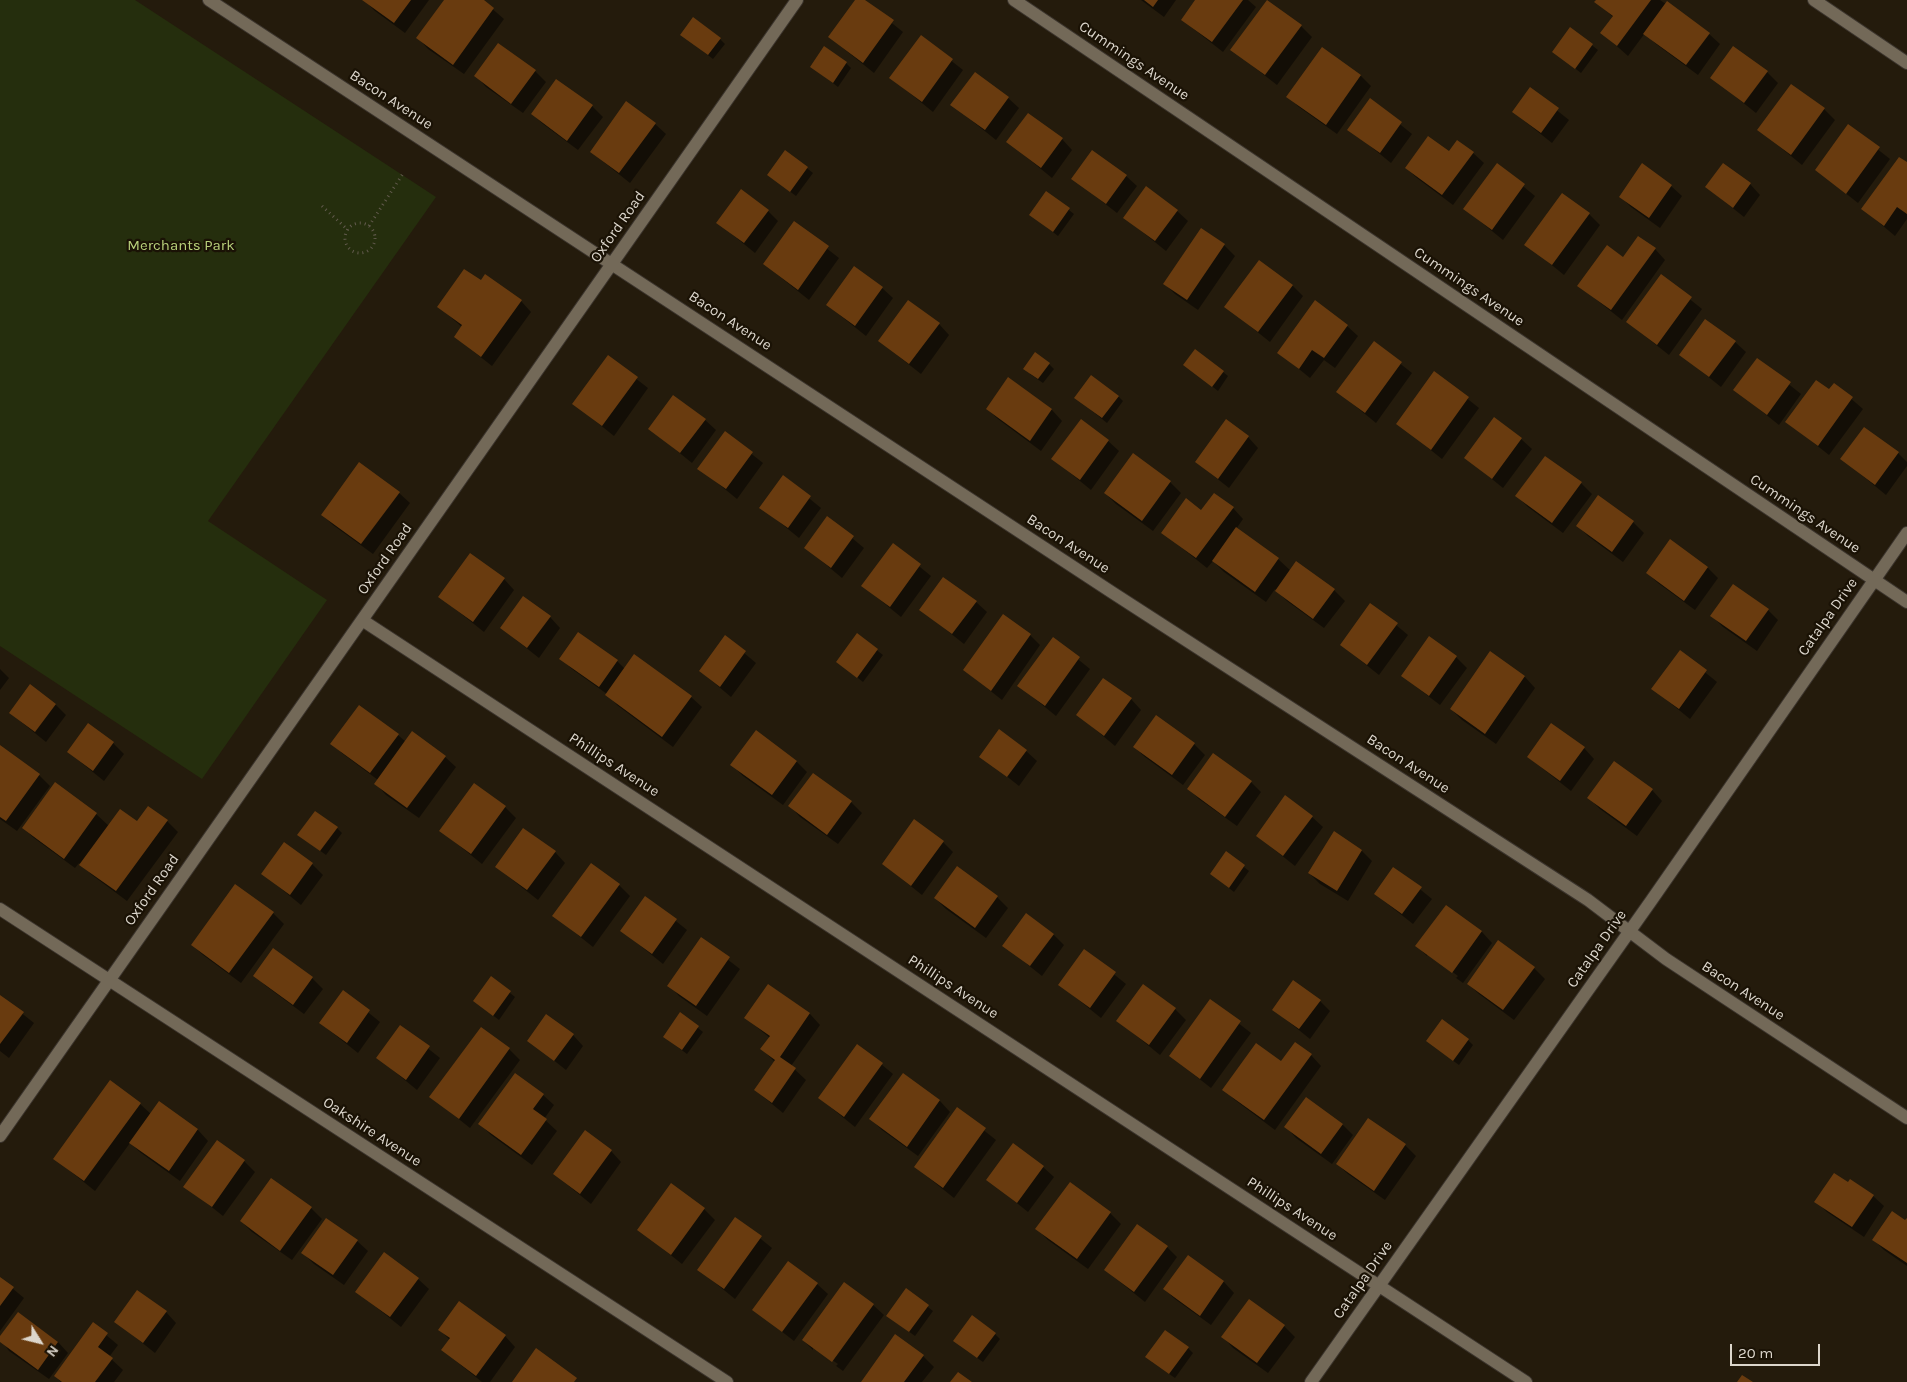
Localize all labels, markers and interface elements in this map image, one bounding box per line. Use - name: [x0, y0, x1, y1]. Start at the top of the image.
- street label: Cummings Avenue: [1075, 17, 1193, 105]
- street label: Bacon Avenue: [346, 66, 436, 134]
- street label: Oxford Road: [587, 188, 649, 266]
- park label: Merchants Park: [127, 237, 235, 255]
- street label: Cummings Avenue: [1410, 243, 1528, 331]
- street label: Bacon Avenue: [685, 287, 775, 355]
- street label: Cummings Avenue: [1746, 470, 1864, 558]
- street label: Bacon Avenue: [1023, 510, 1113, 578]
- street label: Oxford Road: [354, 520, 416, 598]
- street label: Catalpa Drive: [1794, 574, 1862, 660]
- street label: Phillips Avenue: [565, 729, 663, 801]
- street label: Bacon Avenue: [1363, 730, 1453, 798]
- street label: Oxford Road: [121, 851, 183, 929]
- street label: Catalpa Drive: [1563, 906, 1631, 992]
- street label: Phillips Avenue: [904, 951, 1002, 1023]
- street label: Bacon Avenue: [1698, 957, 1788, 1025]
- street label: Oakshire Avenue: [319, 1093, 425, 1171]
- street label: Phillips Avenue: [1243, 1173, 1341, 1245]
- street label: Catalpa Drive: [1329, 1237, 1397, 1323]
- north arrow: [15, 1317, 65, 1367]
- scale bar: [1732, 1334, 1822, 1366]
- text: N: [43, 1342, 62, 1360]
- text: 20 m: [1738, 1344, 1773, 1362]

